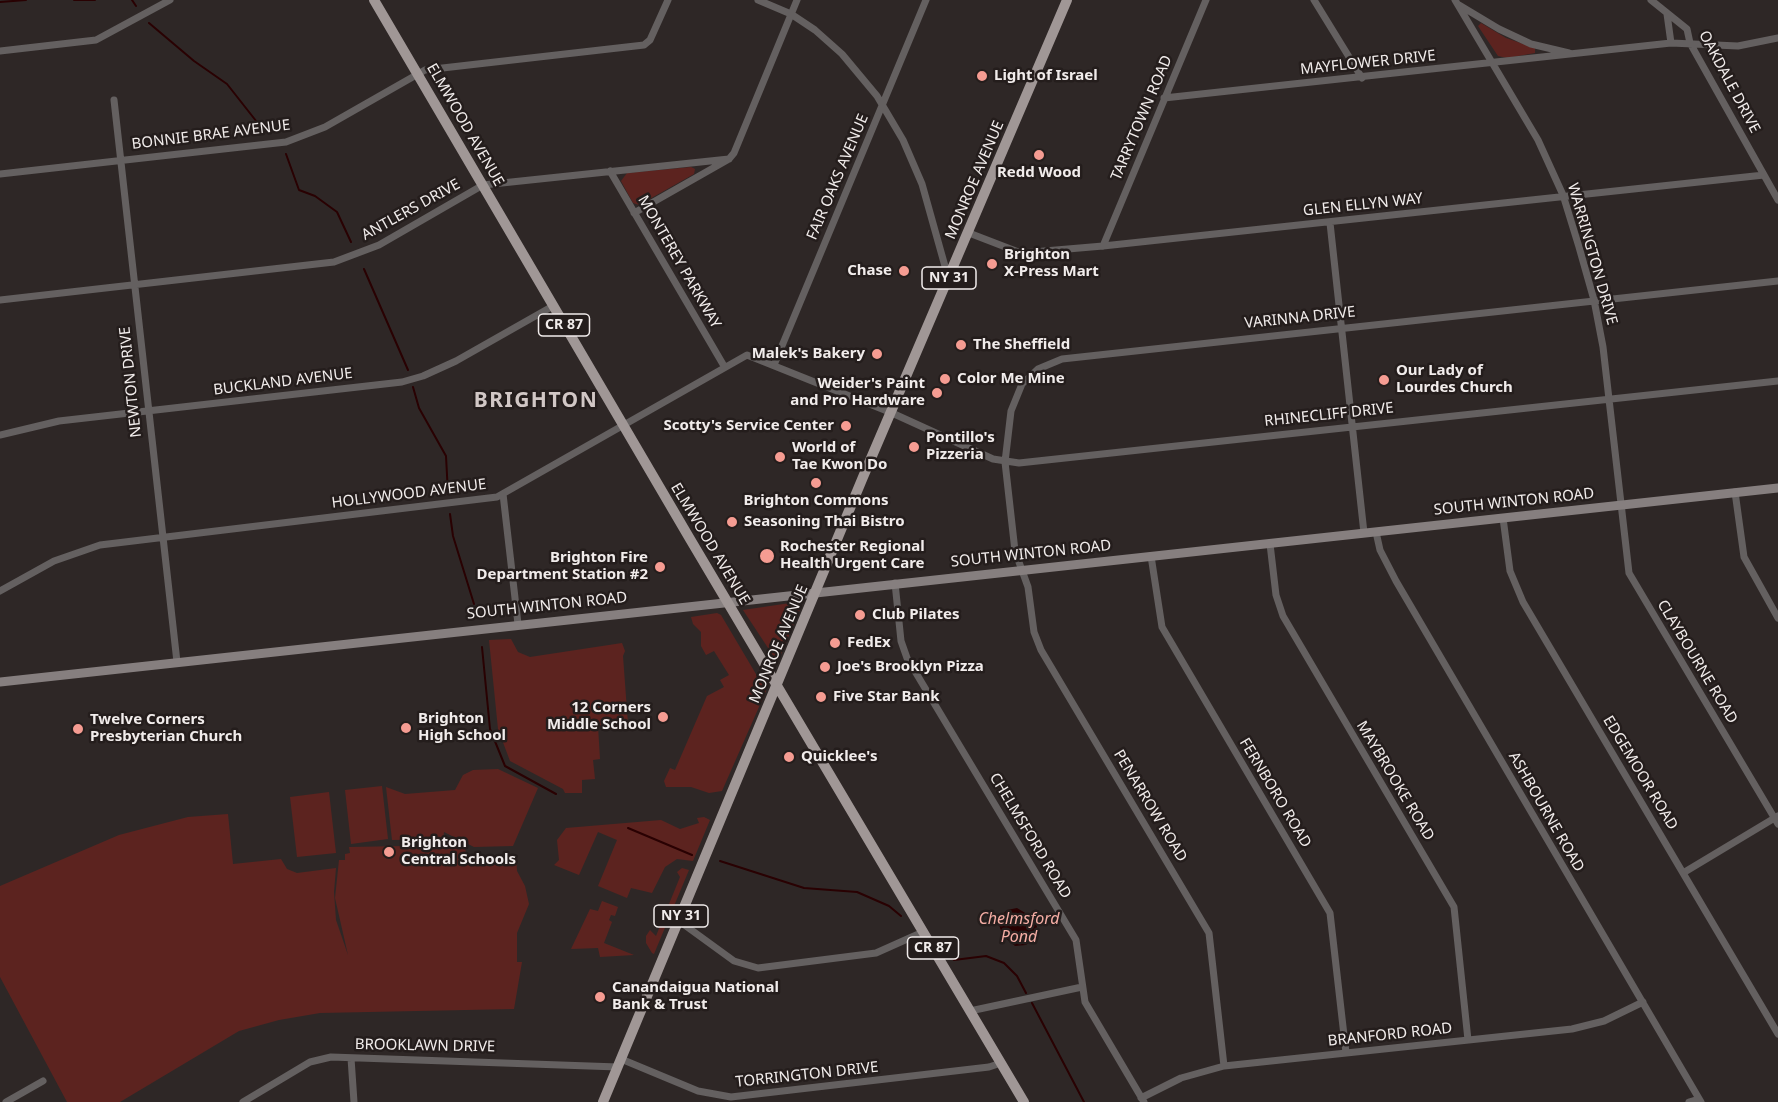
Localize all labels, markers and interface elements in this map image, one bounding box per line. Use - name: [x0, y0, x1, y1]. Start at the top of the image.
- street label: OAKDALE DRIVE: [1694, 28, 1764, 136]
- street label: MAYFLOWER DRIVE: [1299, 47, 1437, 79]
- street label: TARRYTOWN ROAD: [1108, 53, 1176, 183]
- street label: ELMWOOD AVENUE: [422, 60, 508, 190]
- place label: Light of Israel: [994, 67, 1098, 85]
- marker: Light of Israel: [975, 69, 989, 83]
- street label: FAIR OAKS AVENUE: [803, 111, 873, 243]
- street label: BONNIE BRAE AVENUE: [131, 116, 291, 154]
- street label: MONROE AVENUE: [942, 118, 1008, 242]
- marker: Redd Wood: [1032, 148, 1046, 162]
- place label: Redd Wood: [997, 164, 1081, 182]
- street label: ANTLERS DRIVE: [359, 176, 463, 244]
- street label: WARRINGTON DRIVE: [1563, 181, 1621, 327]
- street label: GLEN ELLYN WAY: [1302, 190, 1424, 220]
- street label: MONTEREY PARKWAY: [634, 192, 724, 332]
- place label: Brighton X-Press Mart: [1004, 246, 1099, 281]
- marker: Brighton X-Press Mart: [985, 257, 999, 271]
- place label: Chase: [847, 262, 892, 280]
- marker: Chase: [897, 264, 911, 278]
- road number: NY 31: [922, 267, 976, 289]
- street label: VARINNA DRIVE: [1244, 303, 1356, 333]
- road number: CR 87: [538, 314, 590, 336]
- street label: NEWTON DRIVE: [116, 326, 146, 438]
- place label: The Sheffield: [973, 336, 1070, 354]
- marker: The Sheffield: [954, 338, 968, 352]
- place label: Malek's Bakery: [752, 345, 865, 363]
- marker: Malek's Bakery: [870, 347, 884, 361]
- place label: Our Lady of Lourdes Church: [1396, 362, 1513, 397]
- street label: BUCKLAND AVENUE: [212, 365, 354, 399]
- place label: Color Me Mine: [957, 370, 1065, 388]
- marker: Color Me Mine: [938, 372, 952, 386]
- marker: Our Lady of Lourdes Church: [1377, 373, 1391, 387]
- place label: Weider's Paint and Pro Hardware: [790, 375, 925, 410]
- marker: Weider's Paint and Pro Hardware: [930, 386, 944, 400]
- district label: BRIGHTON: [474, 388, 598, 414]
- street label: RHINECLIFF DRIVE: [1263, 399, 1395, 431]
- place label: Scotty's Service Center: [663, 417, 834, 435]
- marker: Scotty's Service Center: [839, 419, 853, 433]
- place label: Pontillo's Pizzeria: [926, 429, 995, 464]
- place label: World of Tae Kwon Do: [792, 439, 887, 474]
- marker: Pontillo's Pizzeria: [907, 440, 921, 454]
- marker: World of Tae Kwon Do: [773, 450, 787, 464]
- street label: HOLLYWOOD AVENUE: [331, 476, 487, 512]
- marker: Brighton Commons: [809, 476, 823, 490]
- street label: ELMWOOD AVENUE: [667, 480, 753, 608]
- street label: SOUTH WINTON ROAD: [1433, 485, 1595, 519]
- place label: Brighton Commons: [744, 492, 888, 510]
- place label: Seasoning Thai Bistro: [744, 513, 905, 531]
- marker: Seasoning Thai Bistro: [725, 515, 739, 529]
- street label: SOUTH WINTON ROAD: [950, 537, 1112, 571]
- place label: Rochester Regional Health Urgent Care: [780, 538, 925, 573]
- marker: Rochester Regional Health Urgent Care: [758, 547, 776, 565]
- place label: Brighton Fire Department Station #2: [477, 549, 648, 584]
- marker: Brighton Fire Department Station #2: [653, 560, 667, 574]
- street label: MONROE AVENUE: [746, 582, 812, 706]
- street label: SOUTH WINTON ROAD: [466, 589, 628, 623]
- street label: CLAYBOURNE ROAD: [1653, 597, 1741, 727]
- place label: Club Pilates: [872, 606, 959, 624]
- marker: Club Pilates: [853, 608, 867, 622]
- place label: FedEx: [847, 634, 891, 652]
- marker: FedEx: [828, 636, 842, 650]
- place label: Joe's Brooklyn Pizza: [837, 658, 984, 676]
- marker: Joe's Brooklyn Pizza: [818, 660, 832, 674]
- place label: Five Star Bank: [833, 688, 940, 706]
- marker: Five Star Bank: [814, 690, 828, 704]
- place label: 12 Corners Middle School: [547, 699, 651, 734]
- place label: Brighton High School: [418, 710, 506, 745]
- marker: 12 Corners Middle School: [656, 710, 670, 724]
- place label: Twelve Corners Presbyterian Church: [90, 711, 242, 746]
- street label: EDGEMOOR ROAD: [1599, 713, 1681, 833]
- street label: MAYBROOKE ROAD: [1352, 718, 1438, 844]
- marker: Brighton High School: [399, 721, 413, 735]
- marker: Twelve Corners Presbyterian Church: [71, 722, 85, 736]
- street label: FERNBORO ROAD: [1235, 735, 1315, 851]
- street label: PENARROW ROAD: [1109, 747, 1191, 865]
- place label: Quicklee's: [801, 748, 877, 766]
- street label: ASHBOURNE ROAD: [1504, 749, 1588, 875]
- marker: Quicklee's: [782, 750, 796, 764]
- street label: CHELMSFORD ROAD: [985, 770, 1075, 902]
- place label: Brighton Central Schools: [401, 834, 516, 869]
- marker: Brighton Central Schools: [382, 845, 396, 859]
- road number: NY 31: [654, 905, 708, 927]
- water label: Chelmsford Pond: [978, 909, 1060, 947]
- road number: CR 87: [908, 937, 958, 959]
- place label: Canandaigua National Bank & Trust: [612, 979, 779, 1014]
- marker: Canandaigua National Bank & Trust: [593, 990, 607, 1004]
- street label: BRANFORD ROAD: [1327, 1020, 1453, 1050]
- street label: BROOKLAWN DRIVE: [355, 1036, 495, 1056]
- street label: TORRINGTON DRIVE: [735, 1059, 879, 1091]

